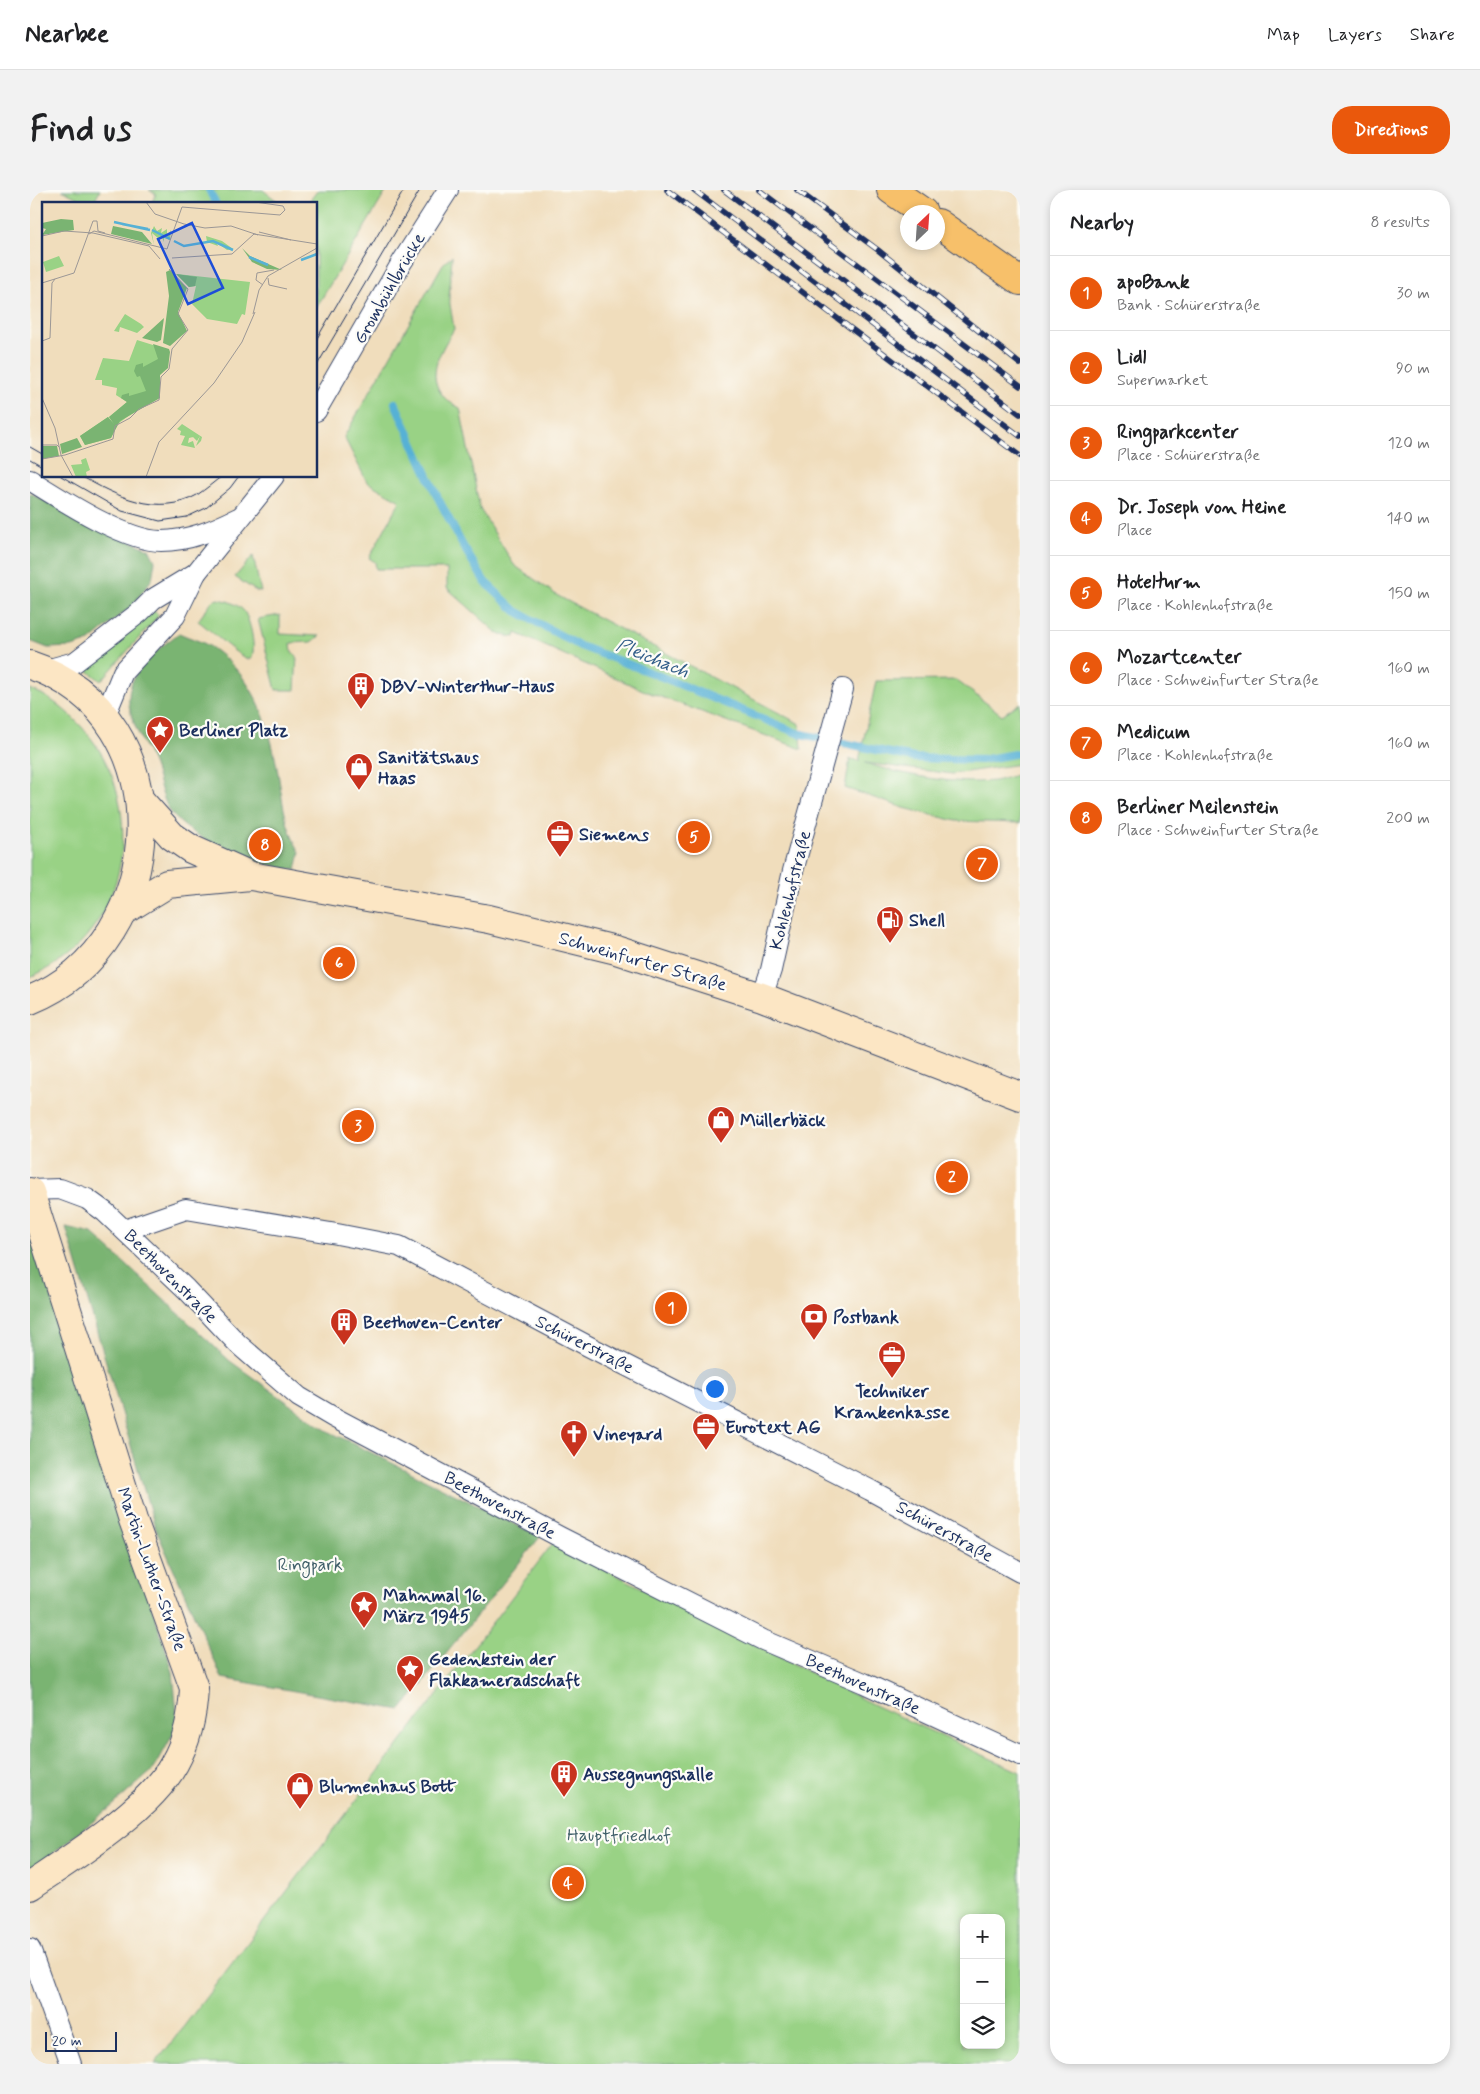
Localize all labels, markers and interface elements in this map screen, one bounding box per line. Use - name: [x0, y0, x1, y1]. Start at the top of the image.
- text: Nearbee: [25, 19, 109, 50]
- text: Map: [1267, 23, 1300, 47]
- text: Layers: [1328, 23, 1382, 47]
- text: Share: [1410, 23, 1455, 47]
- button: Directions: [1332, 106, 1450, 154]
- text: Find us: [30, 107, 132, 153]
- inset map: [42, 202, 318, 478]
- north arrow: [900, 205, 945, 250]
- text: Nearby: [1070, 209, 1134, 237]
- text: 8 results: [1370, 212, 1430, 233]
- street label: Grombühlbrücke: [348, 228, 432, 349]
- text: apoBank: [1117, 270, 1190, 295]
- text: 1: [1082, 283, 1090, 304]
- text: 30 m: [1397, 283, 1430, 304]
- text: Bank · Schürerstraße: [1117, 295, 1260, 316]
- text: Lidl: [1117, 345, 1146, 370]
- text: 2: [1082, 358, 1090, 379]
- text: 90 m: [1396, 358, 1430, 379]
- text: Supermarket: [1117, 370, 1208, 391]
- text: Ringparkcenter: [1117, 420, 1239, 445]
- text: 3: [1082, 433, 1090, 454]
- text: 120 m: [1388, 433, 1430, 454]
- text: Place · Schürerstraße: [1117, 445, 1260, 466]
- text: Dr. Joseph von Heine: [1117, 495, 1286, 520]
- text: 4: [1081, 508, 1091, 529]
- text: 140 m: [1386, 508, 1430, 529]
- text: Place: [1117, 520, 1152, 541]
- text: Hotelturm: [1117, 570, 1201, 595]
- text: 5: [1081, 583, 1091, 604]
- text: 150 m: [1388, 583, 1430, 604]
- text: Place · Kohlenhofstraße: [1117, 595, 1273, 616]
- water label: Pleichach: [612, 633, 693, 684]
- text: Mozartcenter: [1117, 645, 1241, 670]
- text: 6: [1082, 658, 1090, 679]
- text: 160 m: [1387, 658, 1430, 679]
- text: Place · Schweinfurter Straße: [1117, 670, 1319, 691]
- building icon: DBV-Winterthur-Haus: [346, 671, 376, 710]
- place label: DBV-Winterthur-Haus: [380, 675, 555, 699]
- place icon: Berliner Platz: [145, 715, 175, 754]
- place label: Berliner Platz: [179, 719, 288, 743]
- text: Medicum: [1117, 720, 1190, 745]
- text: 7: [1081, 733, 1091, 754]
- text: 160 m: [1387, 733, 1430, 754]
- text: Place · Kohlenhofstraße: [1117, 745, 1273, 766]
- place label: Sanitätshaus Haas: [378, 746, 479, 791]
- shop icon: Sanitätshaus Haas: [344, 752, 374, 791]
- text: Berliner Meilenstein: [1117, 795, 1278, 820]
- text: 8: [1081, 808, 1091, 829]
- text: 200 m: [1386, 808, 1430, 829]
- pin: 5: [678, 818, 710, 856]
- office icon: Siemens: [545, 819, 575, 858]
- text: Place · Schweinfurter Straße: [1117, 820, 1319, 841]
- place label: Siemens: [579, 823, 649, 847]
- pin: 8: [249, 826, 281, 864]
- street label: Kohlenhofstraße: [765, 828, 817, 952]
- pin: 7: [966, 845, 998, 883]
- fuel station icon: Shell: [875, 905, 905, 944]
- place label: Shell: [909, 909, 945, 933]
- street label: Schweinfurter Straße: [556, 926, 730, 997]
- pin: 6: [323, 944, 355, 982]
- shop icon: Müllerbäck: [706, 1105, 736, 1144]
- pin: 3: [342, 1107, 374, 1145]
- place label: Müllerbäck: [740, 1109, 826, 1133]
- pin: 2: [936, 1158, 968, 1196]
- street label: Beethovenstraße: [118, 1225, 223, 1329]
- pin: 1: [655, 1289, 687, 1327]
- bank icon: Postbank: [799, 1302, 829, 1341]
- place label: Postbank: [833, 1306, 899, 1330]
- building icon: Beethoven-Center: [329, 1307, 359, 1346]
- street label: Schürerstraße: [531, 1310, 638, 1380]
- place label: Beethoven-Center: [363, 1311, 503, 1335]
- office icon: Techniker Krankenkasse: [877, 1340, 907, 1379]
- your location: [702, 1376, 728, 1402]
- place label: Techniker Krankenkasse: [834, 1380, 950, 1425]
- office icon: Eurotext AG: [691, 1412, 721, 1451]
- place label: Eurotext AG: [725, 1416, 821, 1440]
- church icon: Vineyard: [559, 1419, 589, 1458]
- place label: Vineyard: [593, 1423, 662, 1447]
- street label: Beethovenstraße: [439, 1466, 560, 1546]
- street label: Martin-Luther-Straße: [110, 1484, 192, 1655]
- street label: Schürerstraße: [892, 1495, 998, 1569]
- park label: Ringpark: [277, 1553, 343, 1578]
- place label: Mahnmal 16. März 1945: [383, 1584, 486, 1629]
- place icon: Mahnmal 16. März 1945: [349, 1590, 379, 1629]
- place label: Gedenkstein der Flakkameradschaft: [429, 1648, 580, 1693]
- street label: Beethovenstraße: [801, 1649, 924, 1721]
- place icon: Gedenkstein der Flakkameradschaft: [395, 1654, 425, 1693]
- building icon: Aussegnungshalle: [549, 1759, 579, 1798]
- place label: Aussegnungshalle: [583, 1763, 713, 1789]
- shop icon: Blumenhaus Bott: [285, 1771, 315, 1810]
- place label: Blumenhaus Bott: [319, 1775, 457, 1799]
- park label: Hauptfriedhof: [567, 1824, 671, 1848]
- pin: 4: [552, 1864, 584, 1902]
- map controls: [960, 1914, 1005, 2049]
- button: +: [960, 1914, 1005, 1959]
- button: −: [960, 1959, 1005, 2004]
- button: layers: [960, 2004, 1005, 2049]
- scale bar: [45, 2029, 118, 2052]
- text: 20 m: [52, 2032, 82, 2050]

